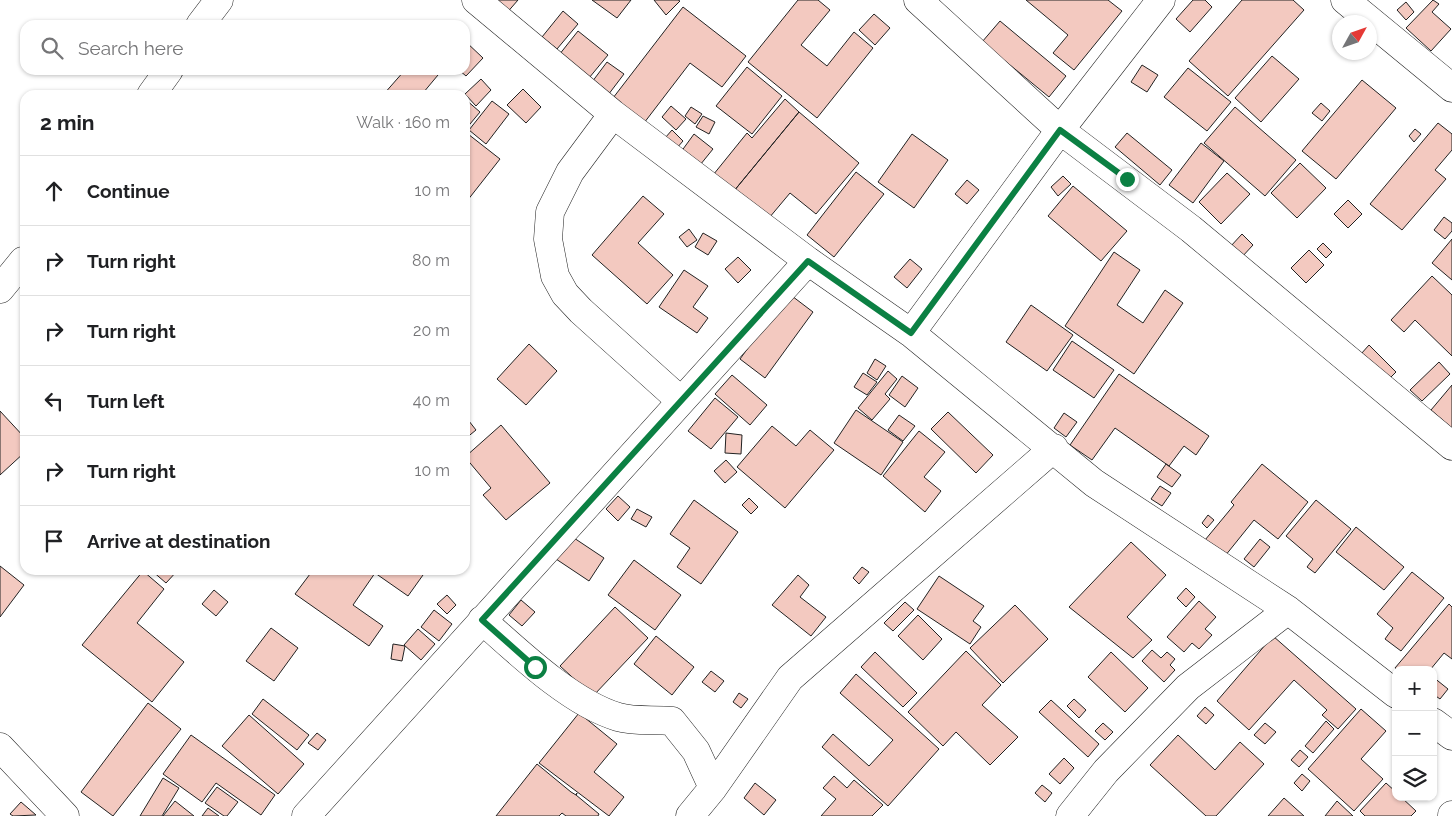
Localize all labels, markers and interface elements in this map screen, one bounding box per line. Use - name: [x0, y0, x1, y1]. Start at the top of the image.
- north arrow: [1332, 15, 1377, 60]
- search box: [20, 20, 470, 75]
- icon: search: [38, 34, 66, 62]
- text: Search here: [78, 37, 184, 59]
- text: 2 min: [40, 110, 94, 135]
- text: Walk · 160 m: [356, 113, 450, 132]
- route end: [1116, 168, 1139, 191]
- icon: ahead: [40, 177, 68, 205]
- text: Continue: [87, 180, 170, 202]
- text: 10 m: [415, 181, 450, 200]
- icon: right: [40, 247, 68, 275]
- text: Turn right: [87, 250, 176, 272]
- text: 80 m: [412, 251, 450, 270]
- icon: right: [40, 317, 68, 345]
- text: Turn right: [87, 320, 176, 342]
- text: 20 m: [413, 321, 450, 340]
- icon: left: [40, 387, 68, 415]
- text: Turn left: [87, 390, 164, 412]
- text: 40 m: [413, 391, 450, 410]
- icon: right: [40, 457, 68, 485]
- text: Turn right: [87, 460, 176, 482]
- text: 10 m: [415, 461, 450, 480]
- icon: arrive: [40, 527, 68, 555]
- text: Arrive at destination: [87, 530, 271, 552]
- route start: [524, 656, 547, 679]
- map controls: [1392, 666, 1437, 801]
- button: +: [1392, 666, 1437, 711]
- button: −: [1392, 711, 1437, 756]
- button: layers: [1392, 756, 1437, 801]

